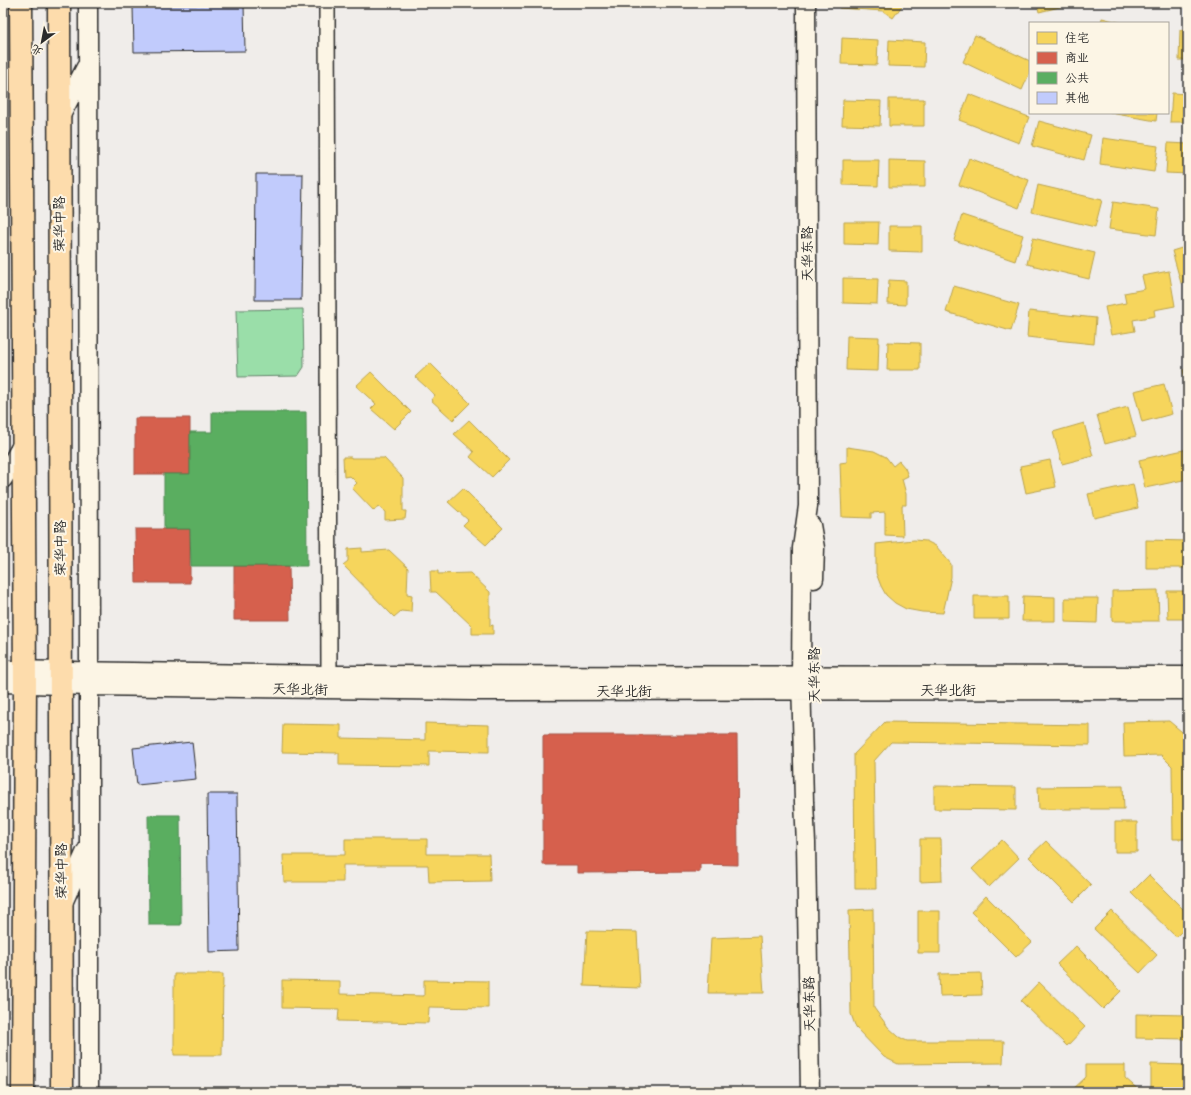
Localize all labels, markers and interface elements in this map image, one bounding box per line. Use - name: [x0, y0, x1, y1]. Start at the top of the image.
- north arrow: [22, 22, 62, 62]
- legend: [1029, 22, 1169, 114]
- text: 住宅: [1065, 30, 1089, 46]
- text: 北: [28, 41, 46, 59]
- text: 商业: [1065, 50, 1089, 66]
- text: 公共: [1065, 70, 1089, 86]
- text: 其他: [1065, 90, 1089, 106]
- street label: 荣华中路: [50, 196, 68, 252]
- street label: 天华东路: [798, 226, 816, 282]
- street label: 荣华中路: [51, 520, 69, 576]
- street label: 天华东路: [805, 647, 823, 703]
- street label: 天华北街: [272, 680, 328, 698]
- street label: 天华北街: [920, 681, 976, 699]
- street label: 天华北街: [596, 682, 652, 700]
- street label: 荣华中路: [52, 843, 70, 899]
- street label: 天华东路: [800, 976, 818, 1032]

